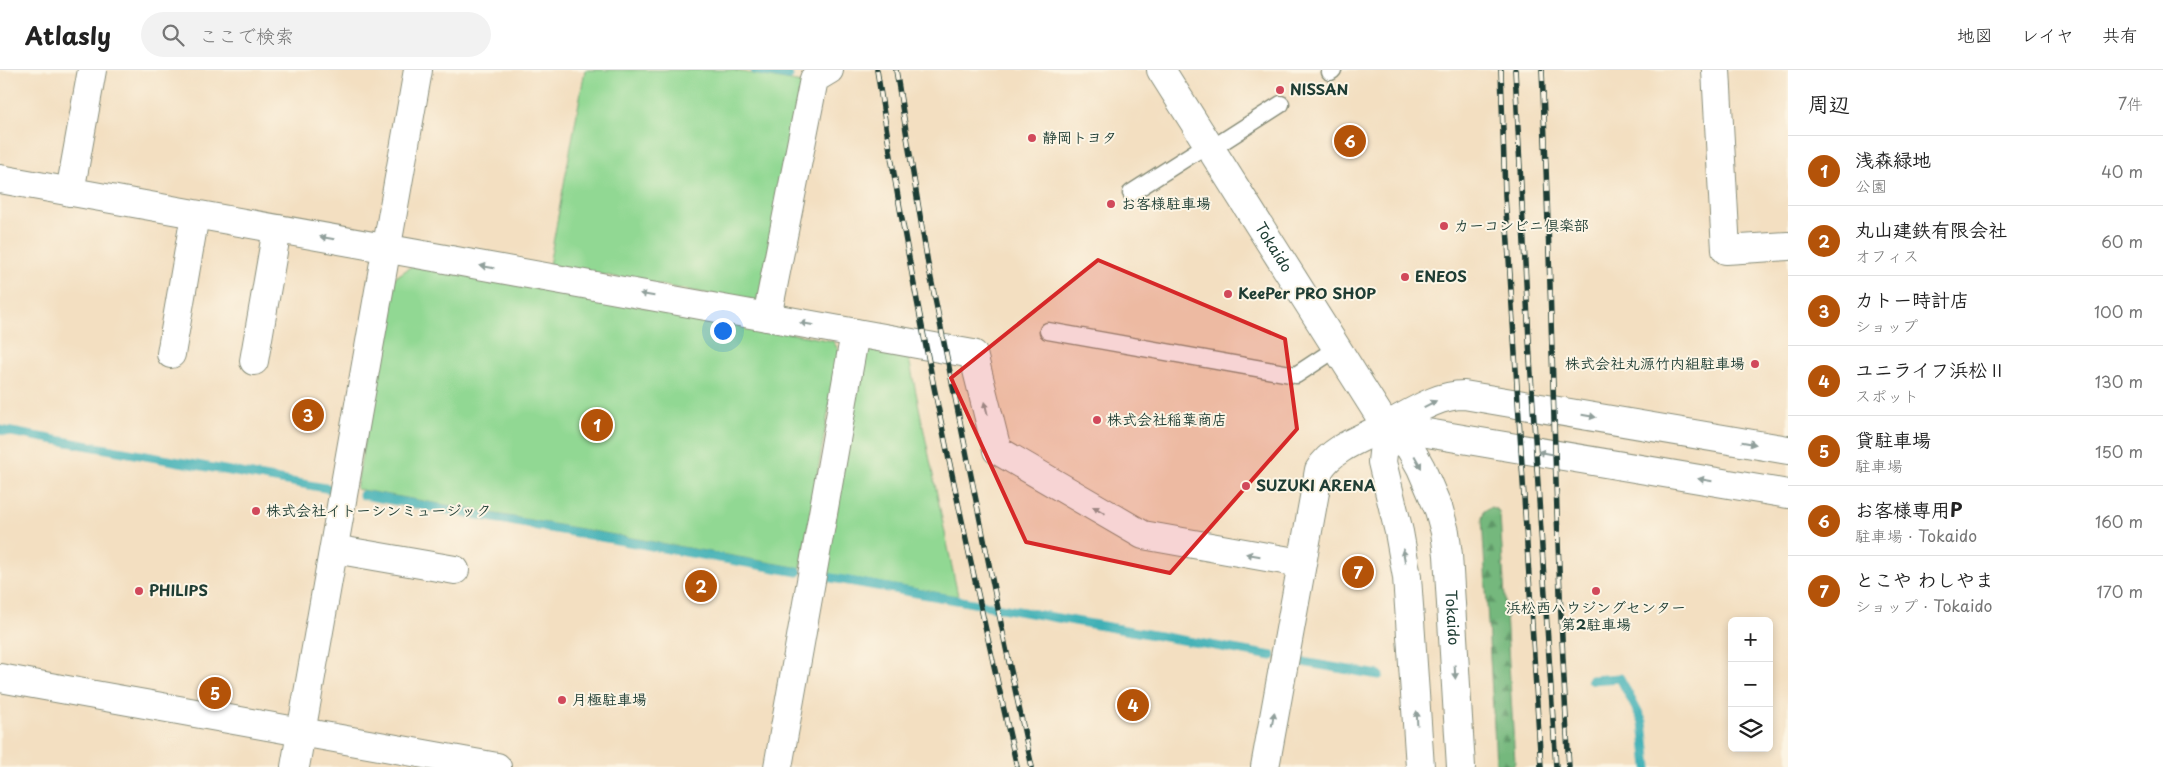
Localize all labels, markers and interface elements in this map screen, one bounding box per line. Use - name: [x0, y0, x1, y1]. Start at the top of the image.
- search box: [141, 12, 491, 57]
- text: Atlasly: [25, 17, 111, 53]
- icon: search: [159, 21, 187, 49]
- text: ここで検索: [199, 21, 294, 49]
- text: 地図: [1957, 21, 1993, 48]
- text: レイヤ: [2021, 21, 2074, 48]
- text: 共有: [2102, 21, 2138, 48]
- place label: NISSAN: [1290, 77, 1348, 100]
- marker: NISSAN: [1274, 84, 1286, 96]
- text: 周辺: [1808, 87, 1850, 119]
- text: 7件: [2118, 91, 2143, 115]
- pin: 6: [1334, 122, 1366, 160]
- place label: 静岡トヨタ: [1042, 125, 1117, 148]
- marker: 静岡トヨタ: [1026, 132, 1038, 144]
- text: 浅森緑地: [1855, 145, 1931, 173]
- text: 1: [1820, 159, 1828, 183]
- text: 40 m: [2101, 159, 2143, 183]
- text: 公園: [1855, 173, 1887, 197]
- place label: お客様駐車場: [1121, 191, 1211, 214]
- marker: お客様駐車場: [1105, 198, 1117, 210]
- place label: カーコンビニ倶楽部: [1454, 213, 1589, 236]
- text: 丸山建鉄有限会社: [1855, 215, 2007, 243]
- street label: Tokaido: [1250, 217, 1299, 276]
- marker: カーコンビニ倶楽部: [1438, 220, 1450, 232]
- text: 2: [1818, 229, 1830, 253]
- text: 60 m: [2101, 229, 2143, 253]
- one-way arrow: [319, 234, 335, 242]
- text: オフィス: [1855, 243, 1919, 267]
- one-way arrow: [479, 262, 495, 270]
- place label: ENEOS: [1415, 264, 1467, 287]
- marker: ENEOS: [1399, 271, 1411, 283]
- place label: KeePer PRO SHOP: [1238, 281, 1376, 304]
- text: カトー時計店: [1855, 285, 1969, 313]
- marker: KeePer PRO SHOP: [1222, 288, 1234, 300]
- one-way arrow: [639, 291, 655, 299]
- text: 3: [1819, 299, 1829, 323]
- text: 100 m: [2094, 299, 2143, 323]
- text: ショップ: [1855, 313, 1918, 337]
- your location: [710, 318, 736, 344]
- one-way arrow: [798, 319, 814, 327]
- place label: 株式会社丸源竹内組駐車場: [1565, 351, 1745, 374]
- text: ユニライフ浜松Ⅱ: [1855, 355, 2007, 383]
- marker: 株式会社丸源竹内組駐車場: [1749, 358, 1761, 370]
- text: 4: [1819, 369, 1829, 393]
- text: 130 m: [2095, 369, 2143, 393]
- text: スポット: [1855, 383, 1919, 407]
- pin: 3: [292, 396, 324, 434]
- one-way arrow: [982, 400, 990, 415]
- one-way arrow: [1423, 400, 1437, 408]
- pin: 1: [581, 406, 613, 444]
- place label: 株式会社稲葉商店: [1107, 407, 1227, 430]
- one-way arrow: [1581, 413, 1597, 421]
- marker: 株式会社稲葉商店: [1091, 414, 1103, 426]
- text: 貸駐車場: [1855, 425, 1931, 453]
- text: 5: [1819, 439, 1829, 463]
- text: 150 m: [2095, 439, 2143, 463]
- one-way arrow: [1741, 440, 1757, 448]
- one-way arrow: [1537, 448, 1553, 456]
- text: 駐車場: [1855, 453, 1903, 477]
- one-way arrow: [1414, 455, 1422, 470]
- place label: SUZUKI ARENA: [1256, 473, 1376, 496]
- one-way arrow: [1697, 476, 1713, 484]
- marker: SUZUKI ARENA: [1240, 480, 1252, 492]
- text: お客様専用P: [1855, 495, 1962, 523]
- place label: 株式会社イトーシンミュージック: [266, 498, 491, 521]
- marker: 株式会社イトーシンミュージック: [250, 505, 262, 517]
- one-way arrow: [1093, 505, 1106, 514]
- text: 6: [1818, 509, 1830, 533]
- text: 160 m: [2095, 509, 2143, 533]
- text: 駐車場 · Tokaido: [1855, 523, 1977, 547]
- one-way arrow: [1399, 548, 1407, 564]
- one-way arrow: [1245, 550, 1261, 558]
- pin: 7: [1342, 553, 1374, 591]
- text: とこや わしやま: [1855, 565, 1994, 593]
- pin: 2: [685, 567, 717, 605]
- place label: PHILIPS: [149, 578, 208, 601]
- text: 7: [1819, 579, 1829, 603]
- text: 170 m: [2097, 579, 2143, 603]
- marker: PHILIPS: [133, 585, 145, 597]
- marker: 浜松西ハウジングセンター 第2駐車場: [1590, 585, 1602, 597]
- street label: Tokaido: [1440, 589, 1467, 646]
- text: ショップ · Tokaido: [1855, 593, 1992, 617]
- place label: 浜松西ハウジングセンター 第2駐車場: [1506, 595, 1686, 635]
- map controls: [1728, 617, 1773, 752]
- button: +: [1728, 617, 1773, 662]
- button: −: [1728, 662, 1773, 707]
- one-way arrow: [1452, 664, 1460, 680]
- pin: 5: [199, 674, 231, 712]
- pin: 4: [1117, 686, 1149, 724]
- place label: 月極駐車場: [572, 687, 647, 710]
- marker: 月極駐車場: [556, 694, 568, 706]
- button: layers: [1728, 707, 1773, 752]
- one-way arrow: [1412, 710, 1420, 726]
- one-way arrow: [1270, 711, 1278, 727]

